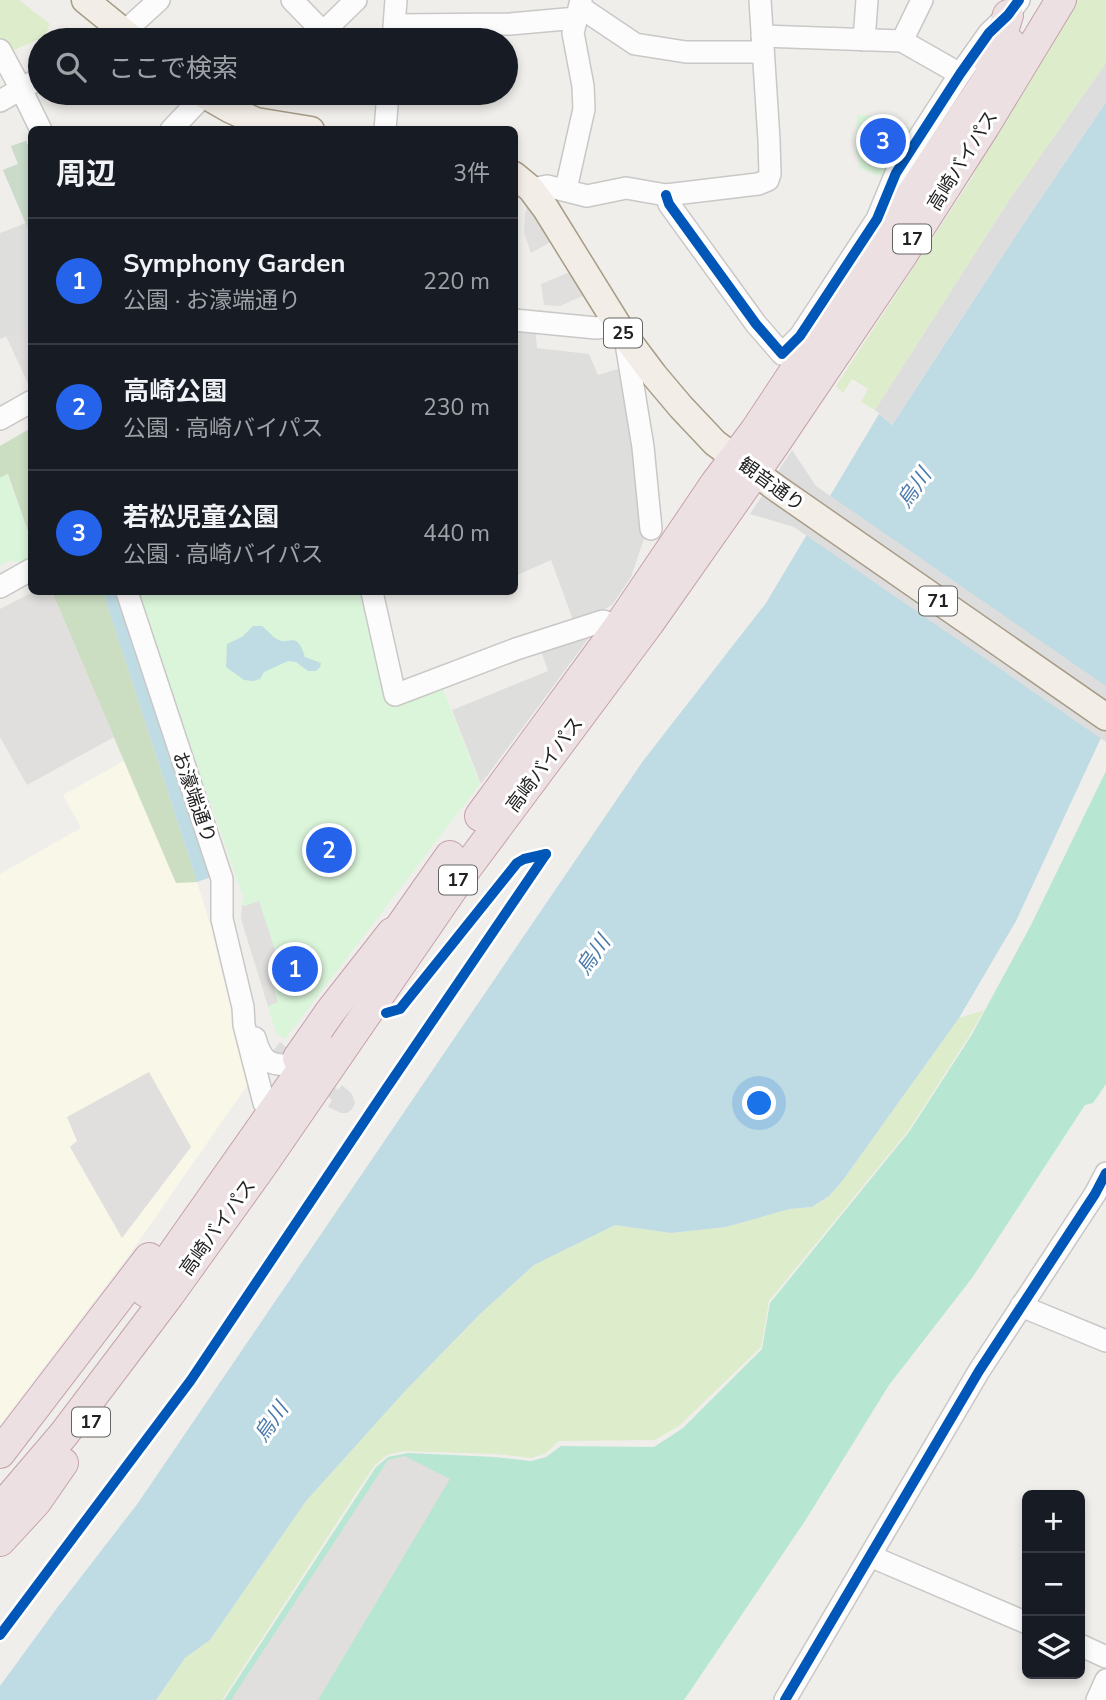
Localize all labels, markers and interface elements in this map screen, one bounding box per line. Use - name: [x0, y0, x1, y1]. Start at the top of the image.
- search box: [28, 28, 518, 105]
- icon: search: [52, 48, 90, 86]
- text: ここで検索: [108, 51, 238, 86]
- street label: 高崎バイパス: [922, 105, 1004, 216]
- pin: 3: [860, 115, 906, 167]
- text: 周辺: [56, 154, 116, 195]
- text: 3件: [453, 158, 490, 189]
- road number: 17: [893, 225, 931, 254]
- text: Symphony Garden: [123, 246, 345, 281]
- text: 1: [72, 266, 86, 297]
- text: 220 m: [423, 266, 490, 297]
- text: 公園 · お濠端通り: [123, 285, 301, 316]
- road number: 25: [604, 318, 642, 348]
- text: 高崎公園: [123, 374, 227, 409]
- text: 2: [72, 392, 86, 423]
- text: 230 m: [423, 392, 490, 423]
- text: 公園 · 高崎バイパス: [123, 413, 324, 444]
- street label: 観音通り: [733, 452, 810, 518]
- water label: 烏川: [890, 461, 939, 513]
- text: 若松児童公園: [123, 500, 279, 535]
- text: 3: [72, 518, 86, 549]
- text: 440 m: [423, 518, 490, 549]
- text: 公園 · 高崎バイパス: [123, 539, 324, 570]
- road number: 71: [919, 586, 957, 616]
- street label: 高崎バイパス: [500, 711, 589, 818]
- street label: お濠端通り: [166, 748, 222, 846]
- pin: 2: [306, 824, 352, 876]
- road number: 17: [439, 866, 477, 894]
- water label: 烏川: [569, 928, 618, 980]
- pin: 1: [272, 943, 318, 995]
- your location: [742, 1086, 776, 1120]
- street label: 高崎バイパス: [174, 1174, 262, 1281]
- water label: 烏川: [247, 1395, 296, 1447]
- road number: 17: [72, 1408, 110, 1436]
- map controls: [1022, 1490, 1085, 1679]
- button: +: [1022, 1490, 1085, 1553]
- button: −: [1022, 1553, 1085, 1616]
- button: layers: [1022, 1616, 1085, 1679]

